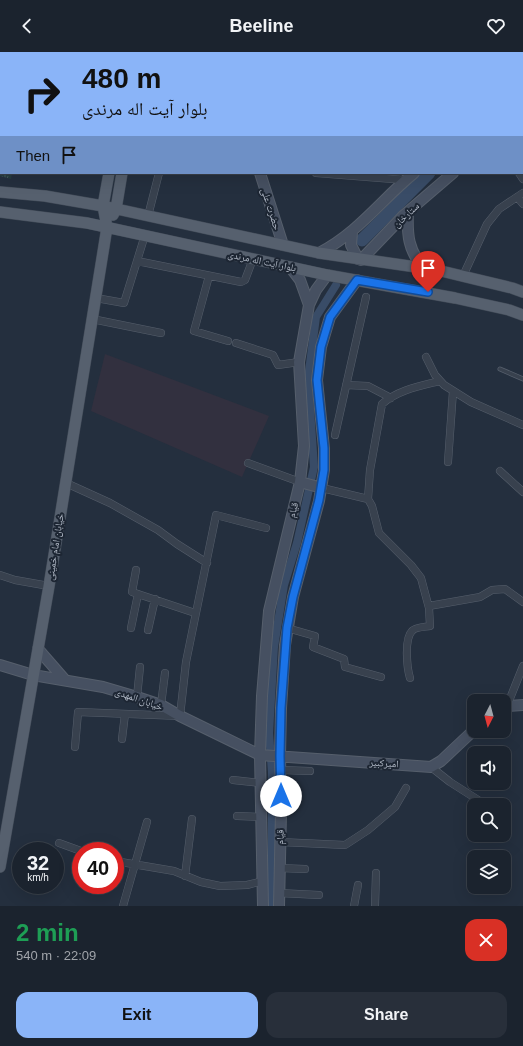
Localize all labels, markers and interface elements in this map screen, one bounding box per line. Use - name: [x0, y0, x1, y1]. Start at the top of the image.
- icon: back: [16, 15, 38, 37]
- icon: heart: [485, 15, 507, 37]
- text: Beeline: [229, 16, 294, 36]
- text: 480 m: [82, 63, 161, 94]
- icon: right: [16, 68, 68, 120]
- text: بلوار آیت اله مرندی: [82, 99, 208, 119]
- icon: arrive: [58, 144, 80, 166]
- text: Then: [16, 147, 50, 164]
- street label: حضرت علی: [258, 187, 283, 232]
- street label: ستارخان: [391, 200, 422, 230]
- street label: بلوار آیت اله مرندی: [227, 248, 297, 275]
- pin: [411, 251, 445, 292]
- icon: arrive: [417, 257, 439, 279]
- street label: قیام: [286, 501, 302, 519]
- street label: خیابان امام خمینی: [44, 512, 68, 581]
- street label: خیابان المهدی: [113, 686, 165, 713]
- north arrow: [467, 694, 511, 738]
- map controls: [467, 694, 511, 894]
- button: sound: [467, 746, 511, 790]
- street label: امیرکبیر: [368, 756, 399, 770]
- position arrow: [260, 775, 302, 817]
- button: search: [467, 798, 511, 842]
- street label: قیام: [274, 829, 288, 845]
- speed limit sign: 40: [72, 842, 124, 894]
- button: layers: [467, 850, 511, 894]
- text: 32: [27, 852, 49, 874]
- text: km/h: [27, 872, 49, 883]
- text: 2 min: [16, 919, 79, 946]
- button: close: [465, 919, 507, 961]
- text: 540 m · 22:09: [16, 948, 96, 963]
- button: Exit: [16, 992, 258, 1038]
- button: Share: [266, 992, 507, 1038]

